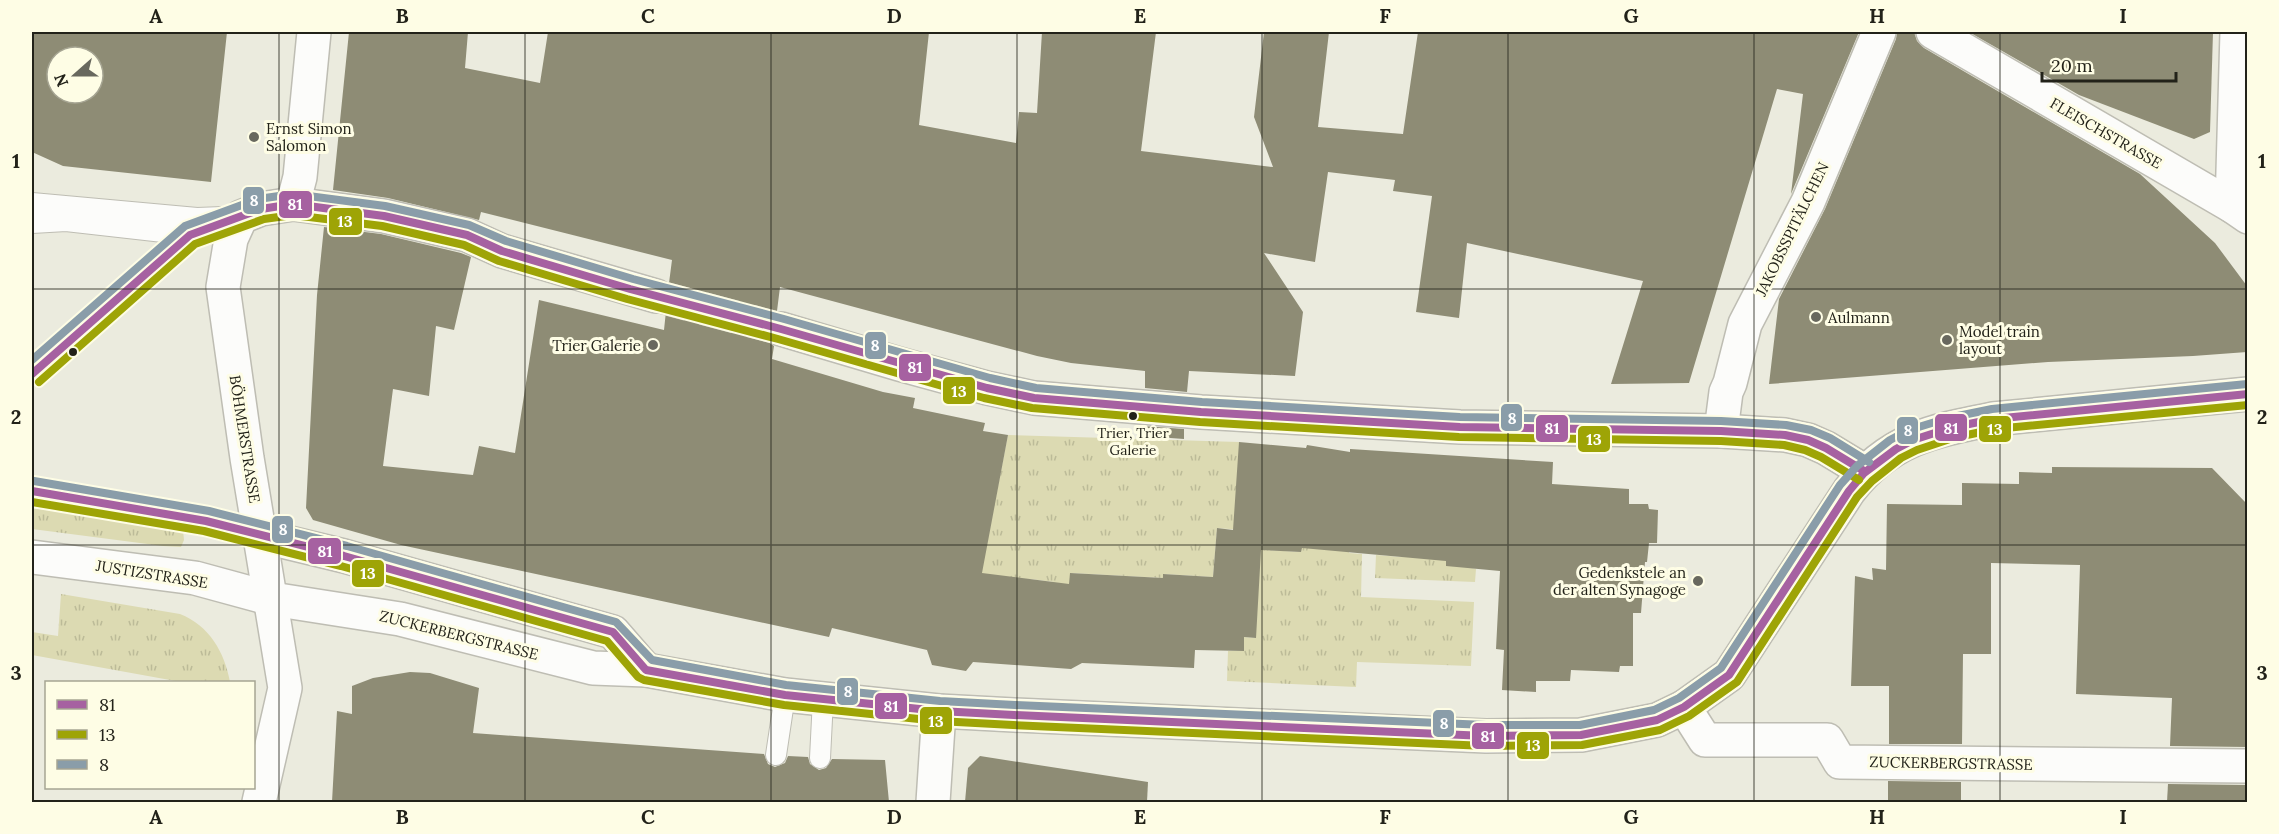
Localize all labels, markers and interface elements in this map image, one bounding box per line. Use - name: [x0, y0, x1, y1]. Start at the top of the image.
- text: A: [149, 3, 163, 28]
- text: B: [395, 3, 409, 28]
- text: C: [641, 3, 655, 28]
- text: D: [886, 3, 902, 28]
- text: E: [1134, 3, 1146, 28]
- text: F: [1379, 3, 1391, 28]
- text: G: [1623, 3, 1639, 28]
- text: H: [1869, 3, 1885, 28]
- text: I: [2119, 3, 2127, 28]
- north arrow: [45, 45, 105, 105]
- scale bar: [2042, 45, 2176, 83]
- text: 20 m: [2051, 54, 2093, 77]
- text: N: [49, 71, 73, 90]
- street label: FLEISCHSTRASSE: [2047, 93, 2165, 173]
- place label: Ernst Simon Salomon: [266, 119, 352, 155]
- marker: Ernst Simon Salomon: [247, 130, 261, 144]
- text: 1: [12, 148, 20, 173]
- text: 1: [2258, 148, 2266, 173]
- street label: JAKOBSSPITÄLCHEN: [1751, 159, 1833, 300]
- line badge: 8: [242, 186, 265, 215]
- text: 8: [249, 190, 259, 210]
- line badge: 81: [278, 190, 313, 219]
- text: 81: [287, 194, 303, 214]
- line badge: 13: [328, 207, 363, 236]
- text: 13: [337, 211, 353, 231]
- place label: Aulmann: [1827, 308, 1890, 327]
- marker: Aulmann: [1809, 310, 1823, 324]
- place label: Model train layout: [1959, 322, 2040, 358]
- line badge: 8: [864, 331, 887, 360]
- marker: Model train layout: [1940, 333, 1954, 347]
- text: 8: [870, 335, 880, 355]
- place label: Trier Galerie: [552, 336, 641, 355]
- marker: Trier Galerie: [646, 338, 660, 352]
- unlabelled marker: [67, 346, 79, 358]
- line badge: 81: [898, 353, 932, 382]
- text: 81: [907, 357, 923, 377]
- street label: BÖHMERSTRASSE: [226, 374, 264, 504]
- line badge: 13: [942, 376, 976, 405]
- text: 13: [951, 381, 967, 401]
- line badge: 8: [1500, 403, 1523, 432]
- text: 2: [11, 404, 21, 429]
- text: 2: [2257, 404, 2267, 429]
- text: 8: [1507, 408, 1517, 428]
- marker: Trier, Trier Galerie: [1127, 410, 1139, 422]
- line badge: 81: [1934, 413, 1968, 442]
- line badge: 81: [1535, 414, 1569, 443]
- line badge: 13: [1978, 415, 2012, 443]
- line badge: 8: [1896, 416, 1919, 445]
- text: 81: [1544, 418, 1560, 438]
- text: 81: [1943, 418, 1959, 438]
- text: 13: [1987, 419, 2003, 439]
- text: 8: [1903, 420, 1913, 440]
- place label: Trier, Trier Galerie: [1097, 424, 1169, 459]
- line badge: 13: [1577, 425, 1611, 453]
- text: 13: [1586, 429, 1602, 449]
- line badge: 8: [271, 515, 294, 544]
- text: 8: [278, 519, 288, 539]
- line badge: 81: [307, 537, 342, 565]
- text: 81: [317, 541, 333, 561]
- street label: JUSTIZSTRASSE: [94, 556, 209, 592]
- line badge: 13: [351, 559, 385, 588]
- text: 13: [360, 563, 376, 583]
- place label: Gedenkstele an der alten Synagoge: [1553, 563, 1686, 599]
- marker: Gedenkstele an der alten Synagoge: [1691, 574, 1705, 588]
- street label: ZUCKERBERGSTRASSE: [378, 606, 540, 664]
- text: 3: [10, 660, 22, 685]
- text: 3: [2256, 660, 2268, 685]
- line badge: 8: [836, 677, 859, 706]
- legend: [45, 681, 255, 789]
- text: 8: [843, 681, 853, 701]
- line badge: 81: [874, 692, 908, 720]
- text: 81: [99, 693, 116, 716]
- text: 81: [883, 696, 899, 716]
- line badge: 13: [919, 706, 953, 735]
- line badge: 8: [1432, 709, 1455, 738]
- text: 13: [928, 711, 944, 731]
- text: 8: [1439, 713, 1449, 733]
- line badge: 81: [1471, 722, 1505, 750]
- text: 13: [99, 723, 116, 746]
- text: 81: [1480, 726, 1496, 746]
- line badge: 13: [1516, 731, 1550, 760]
- text: 13: [1525, 735, 1541, 755]
- street label: ZUCKERBERGSTRASSE: [1869, 752, 2033, 774]
- text: 8: [99, 753, 109, 776]
- text: A: [149, 804, 163, 829]
- text: B: [395, 804, 409, 829]
- text: C: [641, 804, 655, 829]
- text: D: [886, 804, 902, 829]
- text: E: [1134, 804, 1146, 829]
- text: F: [1379, 804, 1391, 829]
- text: G: [1623, 804, 1639, 829]
- text: H: [1869, 804, 1885, 829]
- text: I: [2119, 804, 2127, 829]

